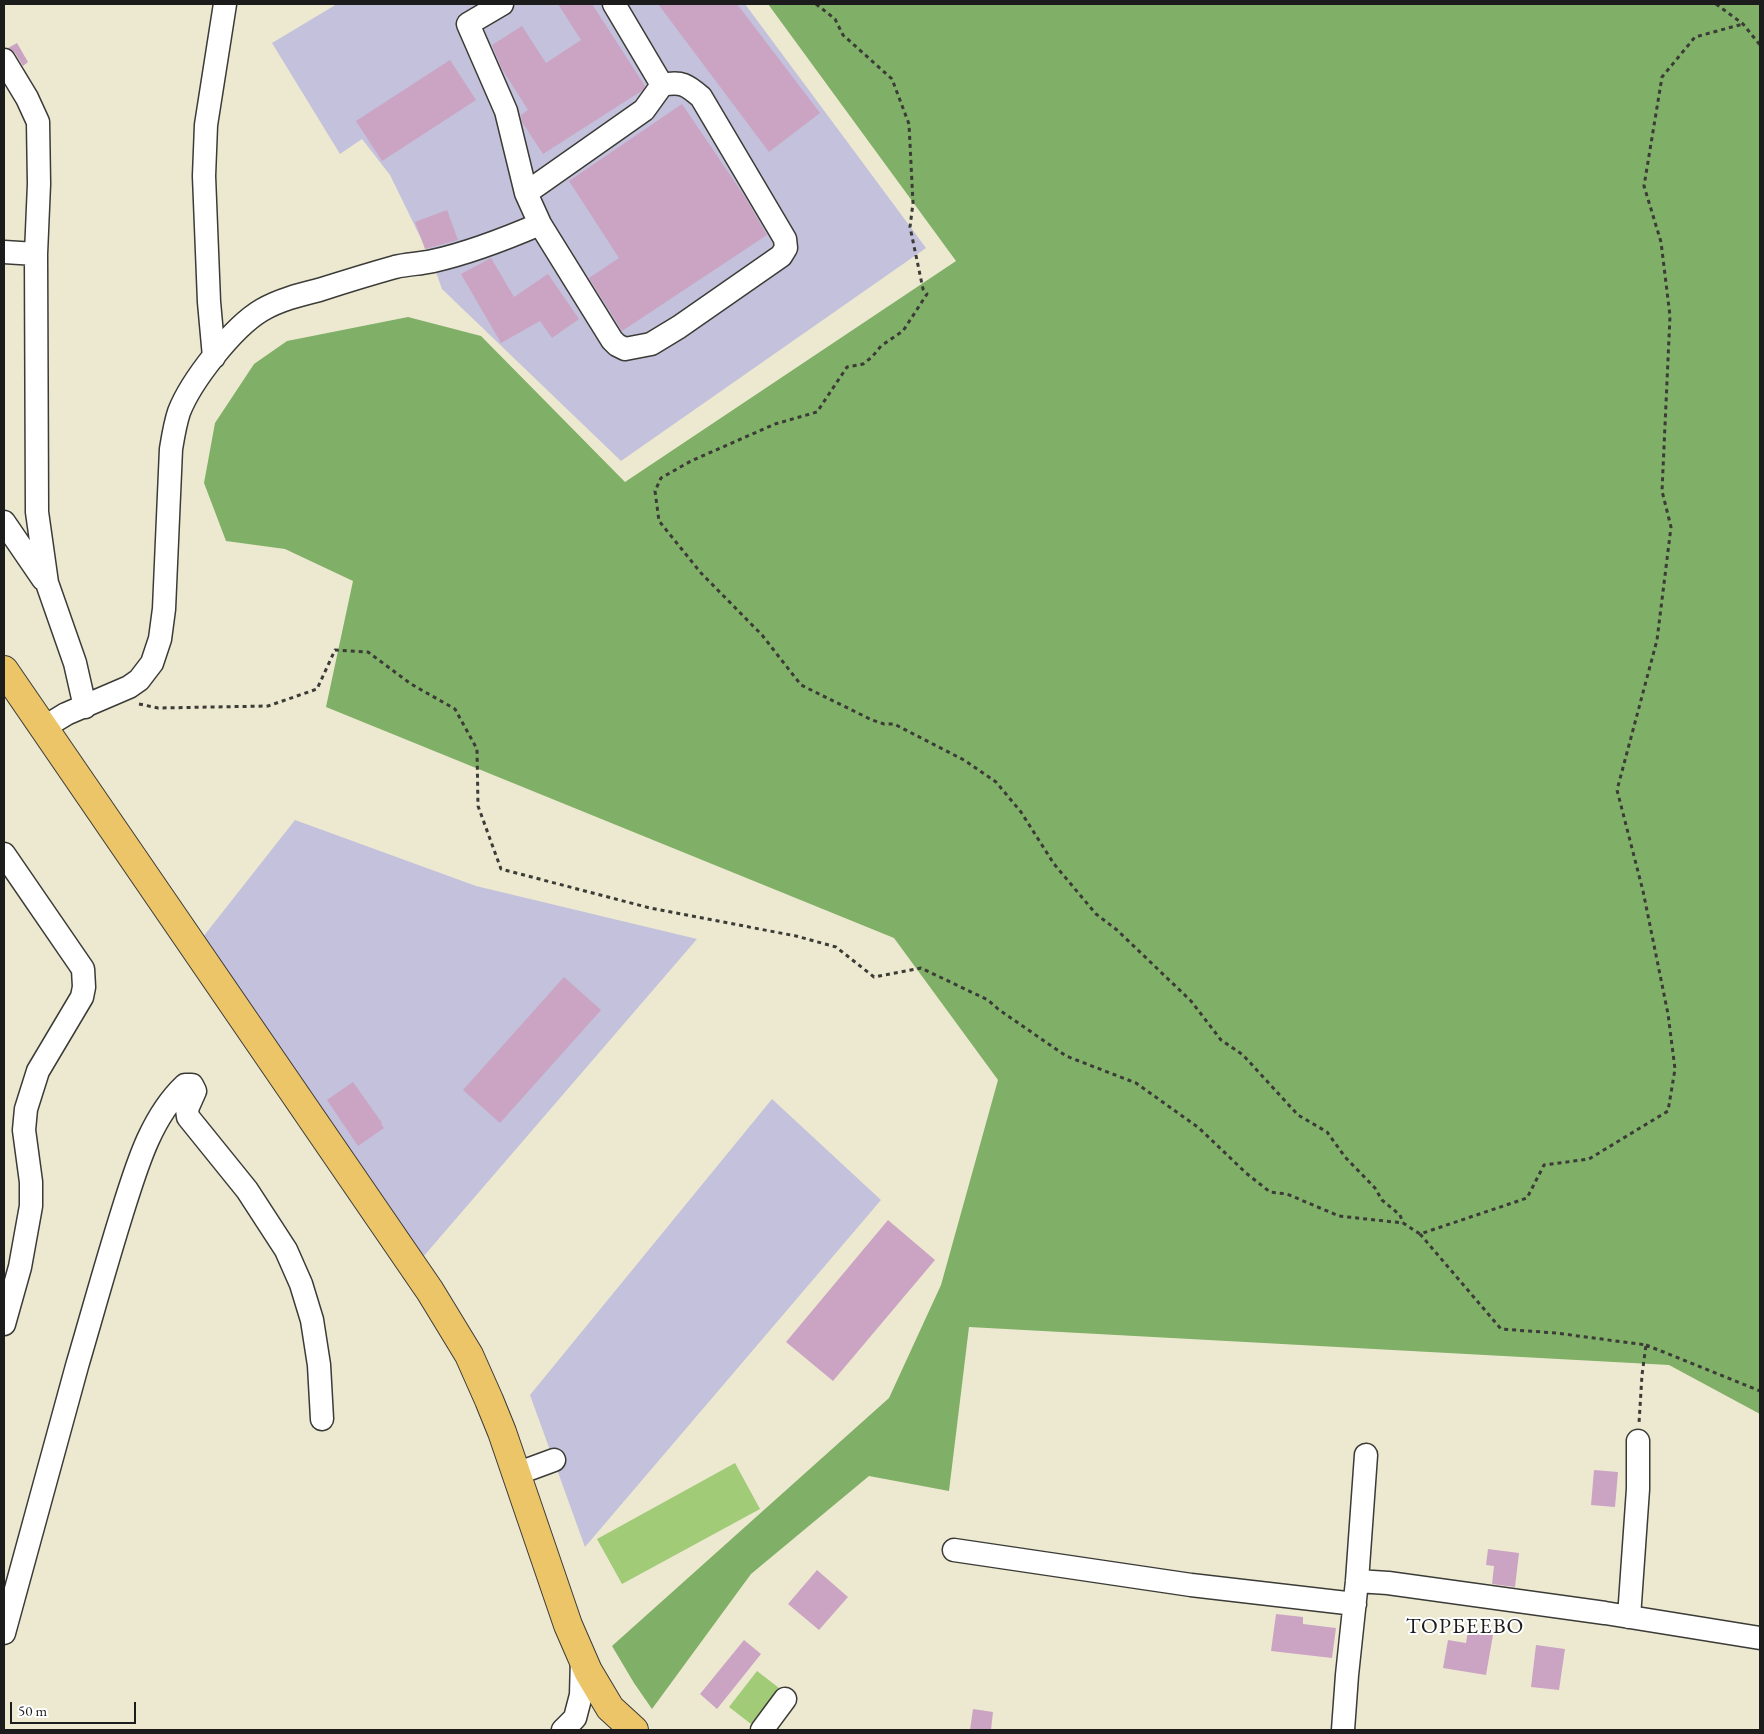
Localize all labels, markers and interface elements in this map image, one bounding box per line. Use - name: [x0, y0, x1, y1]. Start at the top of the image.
- district label: ТОРБЕЕВО: [1405, 1614, 1525, 1640]
- scale bar: [12, 1692, 139, 1724]
- text: 50 m: [18, 1701, 47, 1720]

